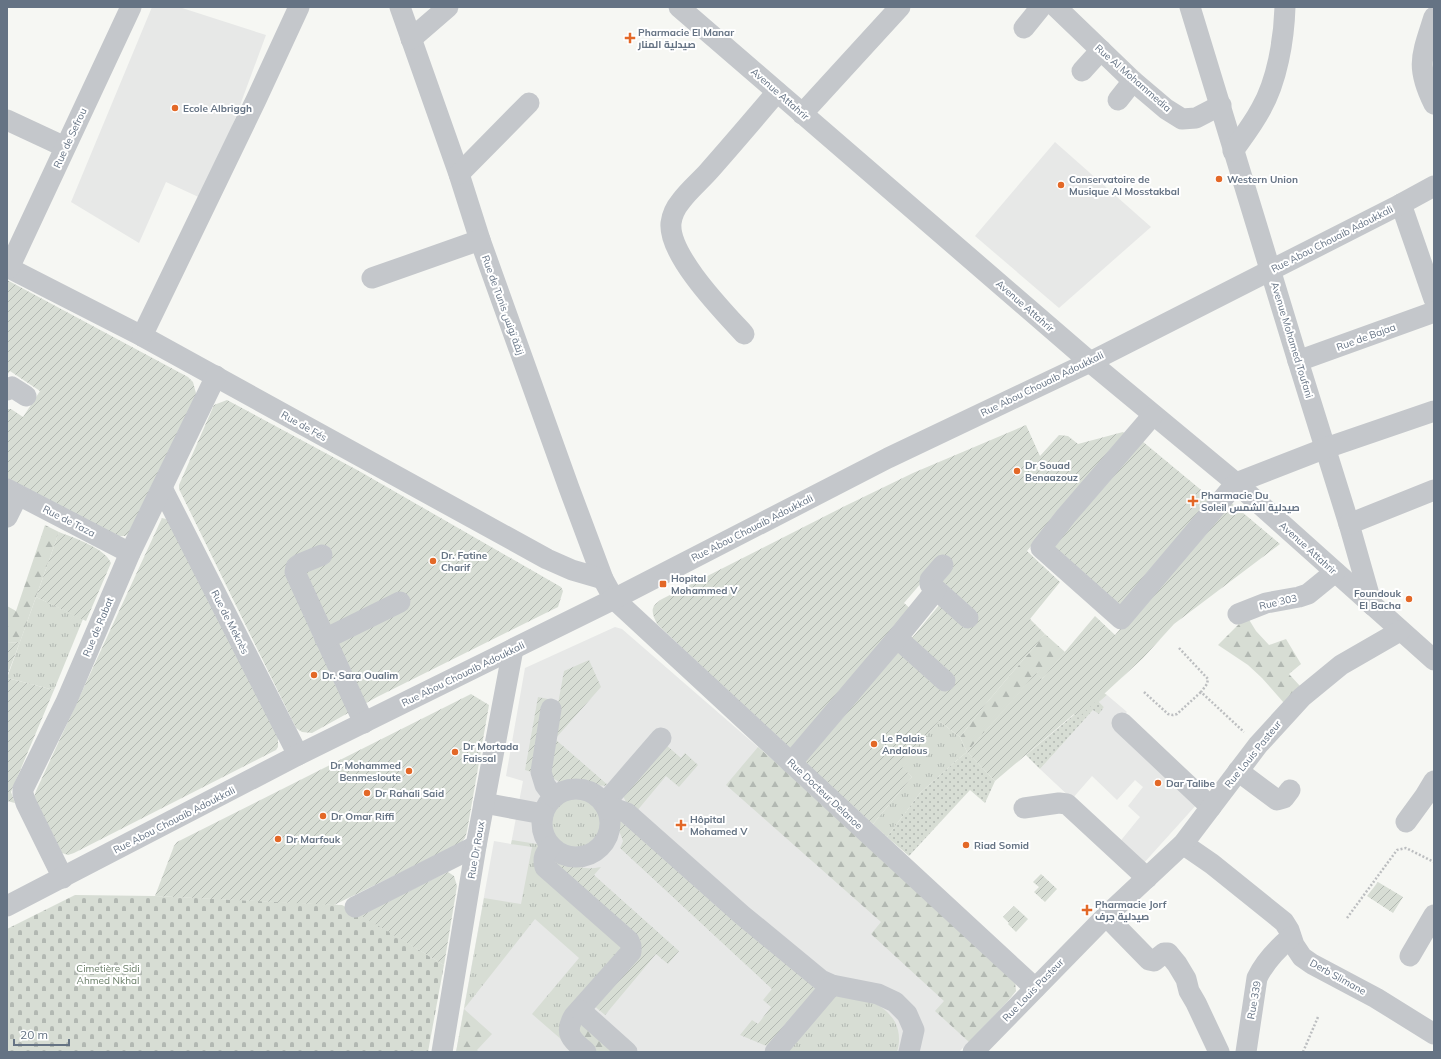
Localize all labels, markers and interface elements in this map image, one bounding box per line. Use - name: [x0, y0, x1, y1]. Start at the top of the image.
- place label: Pharmacie El Manar صيدلية المنار: [637, 26, 734, 51]
- marker: Pharmacie El Manar صيدلية المنار: [625, 33, 635, 43]
- street label: Rue Al Mohammedia: [1092, 41, 1174, 115]
- street label: Avenue Attahrir: [748, 65, 812, 123]
- place label: Ecole Albriggh: [183, 102, 252, 115]
- marker: Ecole Albriggh: [170, 103, 180, 113]
- street label: Rue de Sefrou: [50, 106, 90, 170]
- place label: Conservatoire de Musique Al Mosstakbal: [1069, 173, 1180, 198]
- place label: Western Union: [1227, 173, 1298, 186]
- marker: Western Union: [1214, 174, 1224, 184]
- marker: Conservatoire de Musique Al Mosstakbal: [1056, 180, 1066, 190]
- street label: Rue Abou Chouaib Adoukkali: [1269, 203, 1395, 275]
- street label: Rue de Tunis زنقة تونس: [479, 253, 527, 357]
- street label: Avenue Attahrir: [993, 277, 1057, 335]
- street label: Avenue Mohamed Toufani: [1268, 280, 1316, 400]
- street label: Rue de Bajaa: [1335, 320, 1397, 354]
- street label: Rue Abou Chouaib Adoukkali: [978, 349, 1106, 419]
- street label: Rue de Fés: [279, 408, 329, 444]
- place label: Dr Souad Benaazouz: [1025, 459, 1078, 484]
- marker: Dr Souad Benaazouz: [1012, 466, 1022, 476]
- place label: Pharmacie Du Soleil صيدلية الشمس: [1201, 489, 1300, 514]
- street label: Rue Abou Chouaib Adoukkali: [689, 492, 815, 564]
- marker: Pharmacie Du Soleil صيدلية الشمس: [1188, 496, 1198, 506]
- street label: Rue de Taza: [41, 502, 97, 540]
- street label: Avenue Attahrir: [1277, 519, 1340, 578]
- place label: Dr. Fatine Charif: [441, 549, 488, 574]
- marker: Dr. Fatine Charif: [428, 556, 438, 566]
- place label: Hopital Mohammed V: [671, 572, 738, 597]
- marker: Hopital Mohammed V: [658, 579, 668, 589]
- place label: Foundouk El Bacha: [1354, 587, 1401, 612]
- street label: Rue de Meknès: [208, 588, 252, 656]
- street label: Rue 303: [1258, 591, 1298, 613]
- marker: Foundouk El Bacha: [1404, 594, 1414, 604]
- street label: Rue de Rabat: [80, 595, 117, 659]
- street label: Rue Abou Chouaib Adoukkali: [399, 639, 527, 709]
- place label: Dr. Sara Oualim: [322, 669, 398, 682]
- marker: Dr. Sara Oualim: [309, 670, 319, 680]
- street label: Rue Louis Pasteur: [1222, 717, 1284, 790]
- place label: Le Palais Andalous: [882, 732, 927, 757]
- marker: Le Palais Andalous: [869, 739, 879, 749]
- place label: Dr Mortada Faissal: [463, 740, 519, 765]
- marker: Dr Mortada Faissal: [450, 747, 460, 757]
- street label: Rue Docteur Delanoe: [785, 756, 865, 832]
- place label: Dr Mohammed Benmesloute: [330, 759, 402, 784]
- marker: Dr Mohammed Benmesloute: [404, 766, 414, 776]
- place label: Dar Talibe: [1166, 777, 1216, 790]
- marker: Dar Talibe: [1153, 778, 1163, 788]
- street label: Rue Abou Chouaib Adoukkali: [111, 784, 237, 856]
- place label: Dr Rahali Said: [375, 787, 444, 800]
- marker: Dr Rahali Said: [362, 788, 372, 798]
- place label: Dr Omar Riffi: [331, 810, 394, 823]
- marker: Dr Omar Riffi: [318, 811, 328, 821]
- place label: Hôpital Mohamed V: [690, 813, 748, 838]
- marker: Hôpital Mohamed V: [675, 819, 687, 831]
- street label: Rue Dr Roux: [465, 820, 488, 880]
- place label: Dr Marfouk: [286, 833, 341, 846]
- marker: Dr Marfouk: [273, 834, 283, 844]
- place label: Riad Somid: [974, 839, 1029, 852]
- marker: Riad Somid: [961, 840, 971, 850]
- place label: Pharmacie Jorf صيدلية جرف: [1095, 898, 1167, 923]
- marker: Pharmacie Jorf صيدلية جرف: [1082, 905, 1092, 915]
- street label: Rue Louis Pasteur: [999, 955, 1067, 1024]
- street label: Derb Slimane: [1308, 956, 1368, 998]
- park label: Cimetière Sidi Ahmed Nkhal: [76, 962, 140, 987]
- street label: Rue 339: [1244, 980, 1264, 1020]
- scale bar: [14, 1021, 69, 1047]
- text: 20 m: [20, 1027, 48, 1042]

